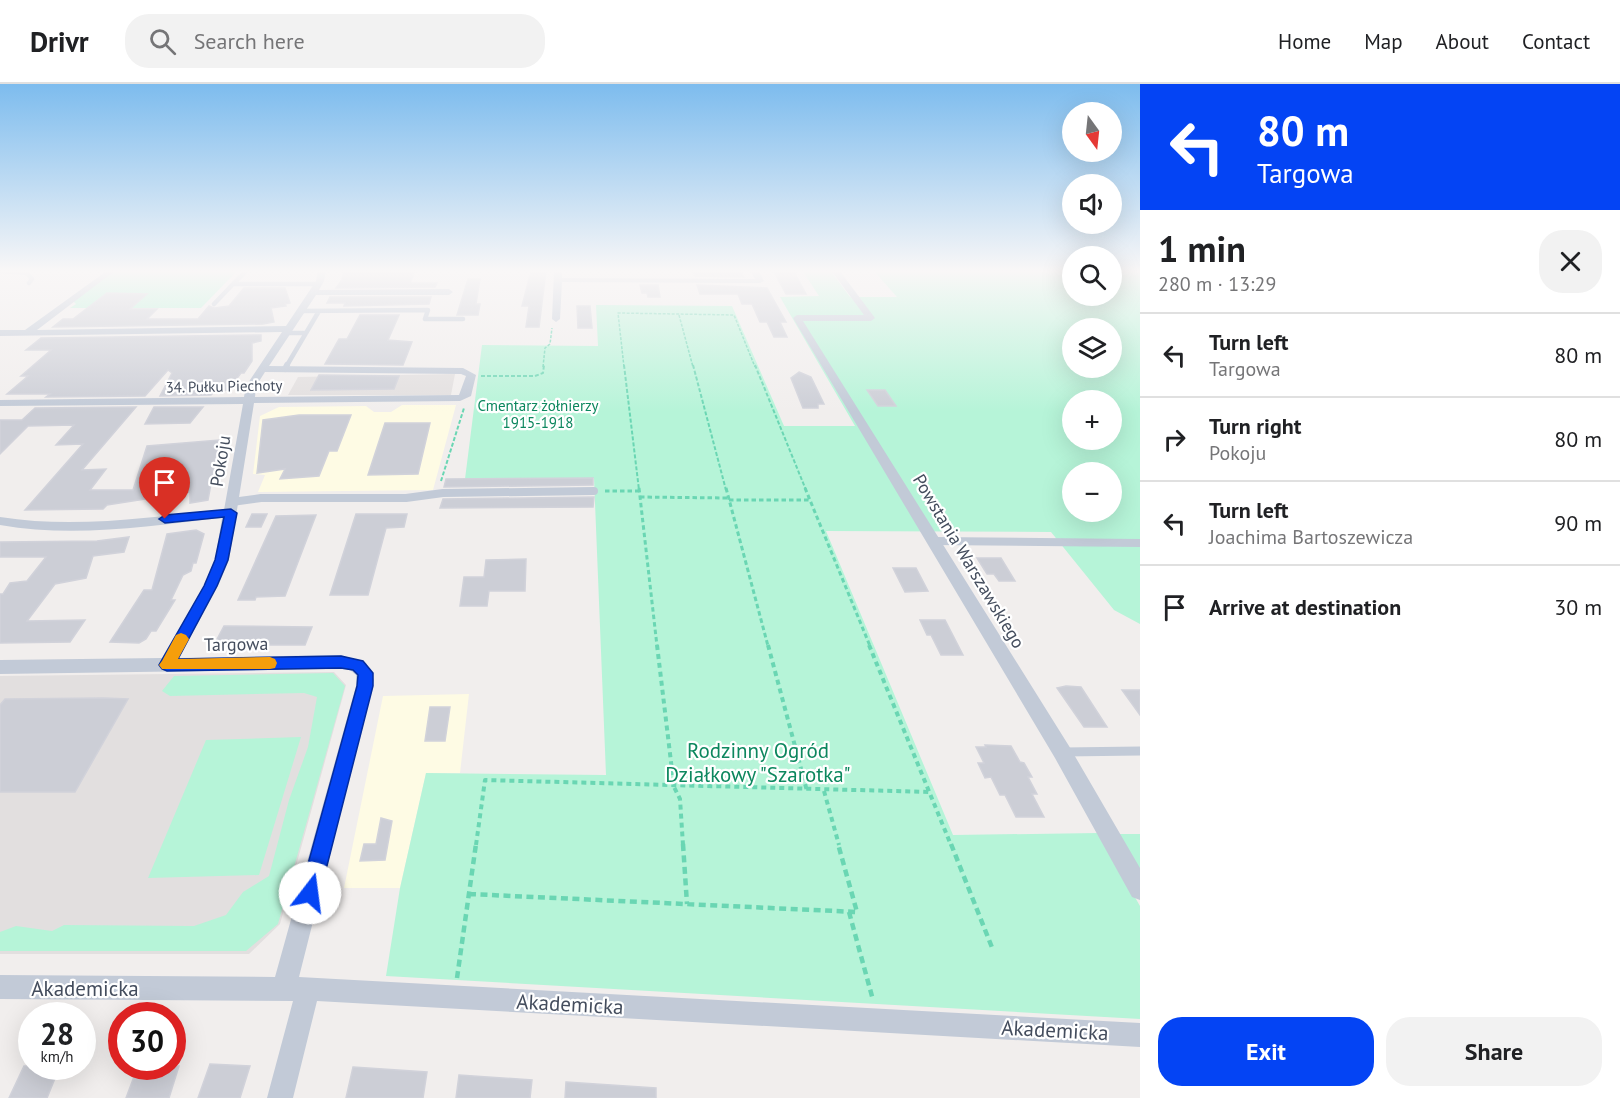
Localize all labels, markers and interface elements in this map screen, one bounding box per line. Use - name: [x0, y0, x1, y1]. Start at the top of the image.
- search box: [125, 14, 545, 68]
- text: Drivr: [30, 23, 89, 60]
- icon: search: [146, 25, 179, 58]
- text: Search here: [194, 27, 305, 55]
- text: Home: [1278, 28, 1331, 55]
- text: Map: [1364, 28, 1403, 55]
- text: About: [1436, 28, 1489, 55]
- text: Contact: [1522, 28, 1590, 55]
- north arrow: [1062, 102, 1122, 162]
- map controls: [1062, 102, 1122, 522]
- text: 80 m: [1257, 103, 1349, 158]
- icon: left: [1158, 108, 1236, 186]
- text: Targowa: [1257, 156, 1354, 190]
- button: sound: [1062, 174, 1122, 234]
- text: 1 min: [1158, 225, 1246, 272]
- button: close: [1539, 230, 1602, 293]
- button: search: [1062, 246, 1122, 306]
- text: 280 m · 13:29: [1158, 271, 1276, 297]
- button: layers: [1062, 318, 1122, 378]
- text: Turn left: [1209, 328, 1289, 356]
- icon: left: [1158, 339, 1191, 372]
- text: 80 m: [1554, 341, 1602, 369]
- text: Targowa: [1209, 356, 1281, 382]
- street label: 34. Pułku Piechoty: [165, 375, 283, 397]
- button: +: [1062, 390, 1122, 450]
- park label: Cmentarz żołnierzy 1915-1918: [477, 396, 599, 432]
- text: Turn right: [1209, 412, 1301, 440]
- icon: right: [1158, 423, 1191, 456]
- text: 80 m: [1554, 425, 1602, 453]
- street label: Pokoju: [205, 434, 235, 488]
- text: Pokoju: [1209, 440, 1266, 466]
- pin: [139, 457, 190, 519]
- button: −: [1062, 462, 1122, 522]
- icon: arrive: [148, 466, 181, 499]
- street label: Powstania Warszawskiego: [908, 470, 1030, 652]
- text: Turn left: [1209, 496, 1289, 524]
- icon: left: [1158, 507, 1191, 540]
- text: 90 m: [1554, 509, 1602, 537]
- text: Joachima Bartoszewicza: [1209, 524, 1413, 550]
- icon: arrive: [1158, 591, 1191, 624]
- text: Arrive at destination: [1209, 593, 1401, 621]
- text: 30 m: [1554, 593, 1602, 621]
- street label: Targowa: [204, 632, 268, 656]
- park label: Rodzinny Ogród Działkowy "Szarotka": [665, 737, 851, 788]
- position arrow: [278, 861, 342, 925]
- street label: Akademicka: [31, 975, 139, 1002]
- street label: Akademicka: [516, 988, 624, 1020]
- speed limit sign: 30: [108, 1002, 186, 1080]
- text: 28: [40, 1014, 74, 1053]
- street label: Akademicka: [1001, 1014, 1109, 1046]
- button: Exit: [1158, 1017, 1374, 1086]
- button: Share: [1386, 1017, 1602, 1086]
- text: km/h: [41, 1047, 73, 1066]

